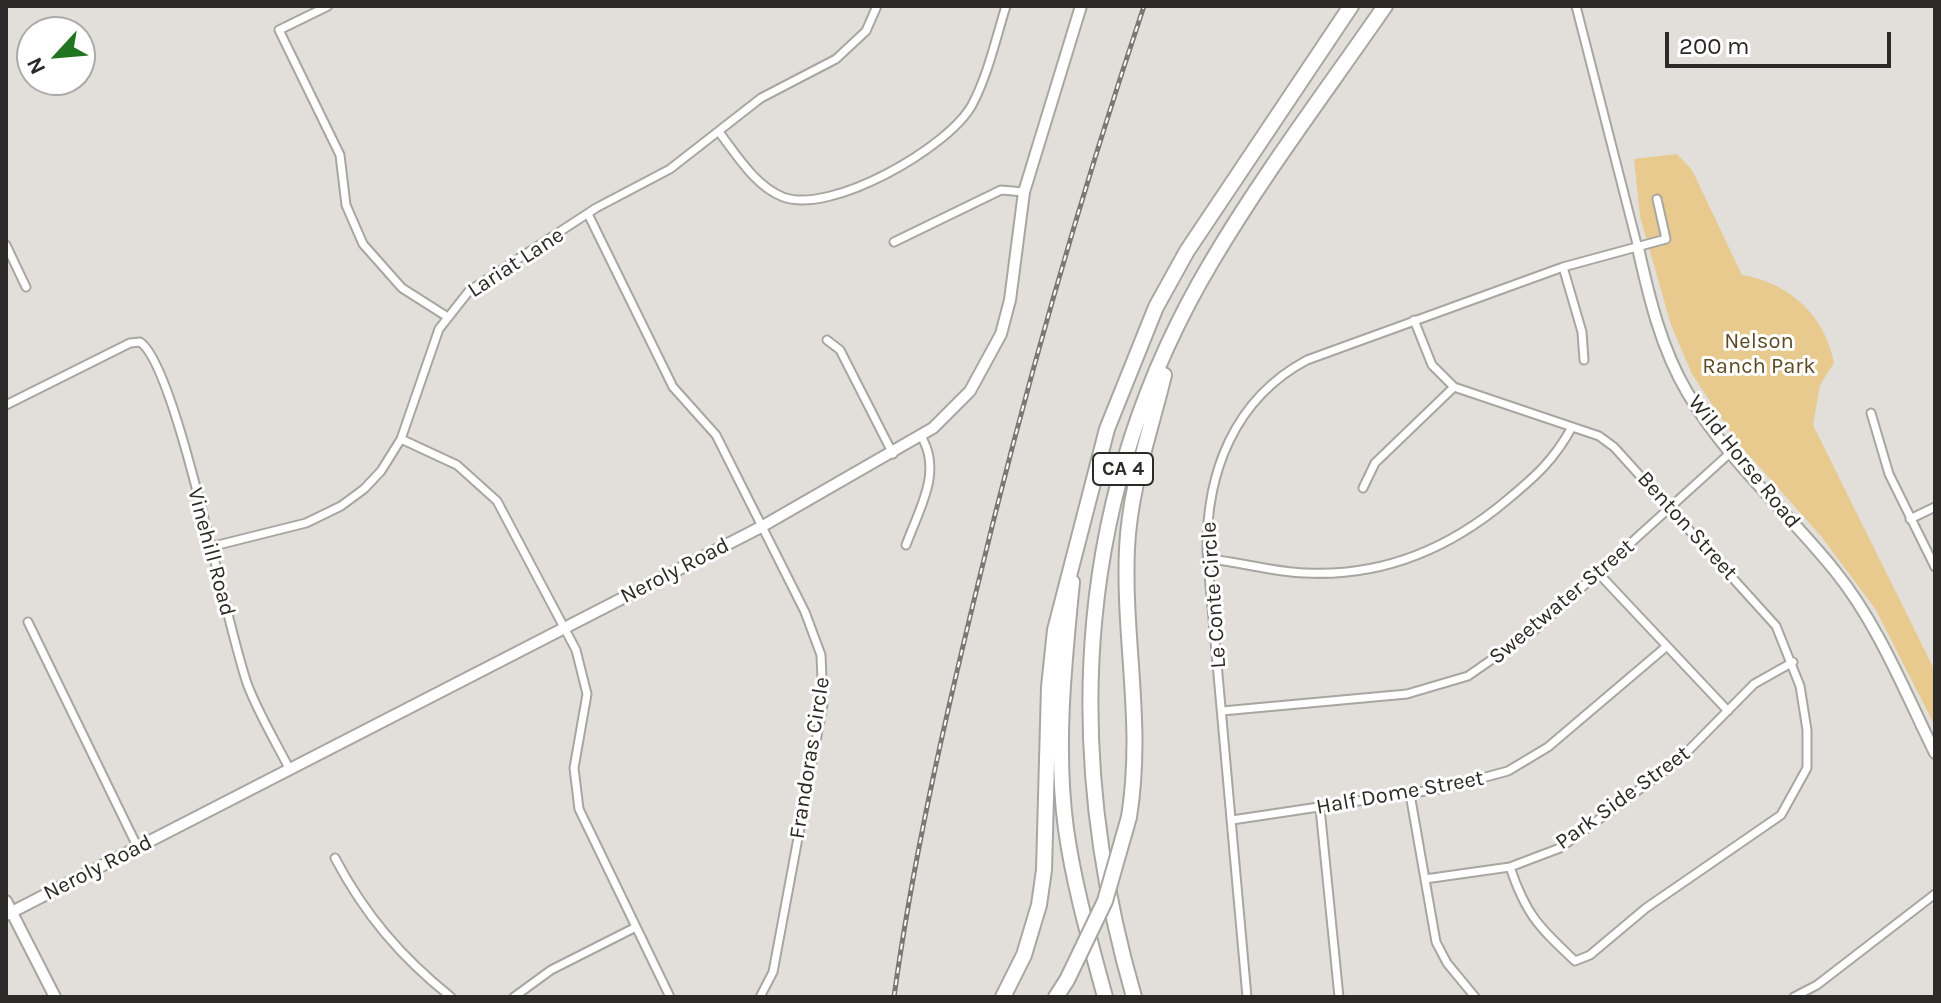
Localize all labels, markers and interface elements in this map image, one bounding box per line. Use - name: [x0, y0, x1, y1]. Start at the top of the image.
- north arrow: [16, 16, 96, 96]
- scale bar: [1669, 16, 1895, 66]
- text: 200 m: [1679, 32, 1750, 60]
- text: N: [21, 53, 51, 78]
- street label: Lariat Lane: [463, 222, 569, 304]
- park label: Nelson Ranch Park: [1702, 329, 1816, 380]
- street label: Wild Horse Road: [1682, 390, 1806, 534]
- road number: CA 4: [1093, 453, 1153, 485]
- street label: Benton Street: [1631, 466, 1743, 586]
- street label: Vinehill Road: [181, 485, 241, 619]
- street label: Le Conte Circle: [1196, 521, 1232, 669]
- street label: Neroly Road: [616, 532, 734, 610]
- street label: Sweetwater Street: [1484, 534, 1640, 670]
- street label: Frandoras Circle: [784, 675, 836, 841]
- street label: Park Side Street: [1551, 740, 1695, 856]
- street label: Half Dome Street: [1314, 765, 1486, 821]
- street label: Neroly Road: [39, 829, 157, 907]

